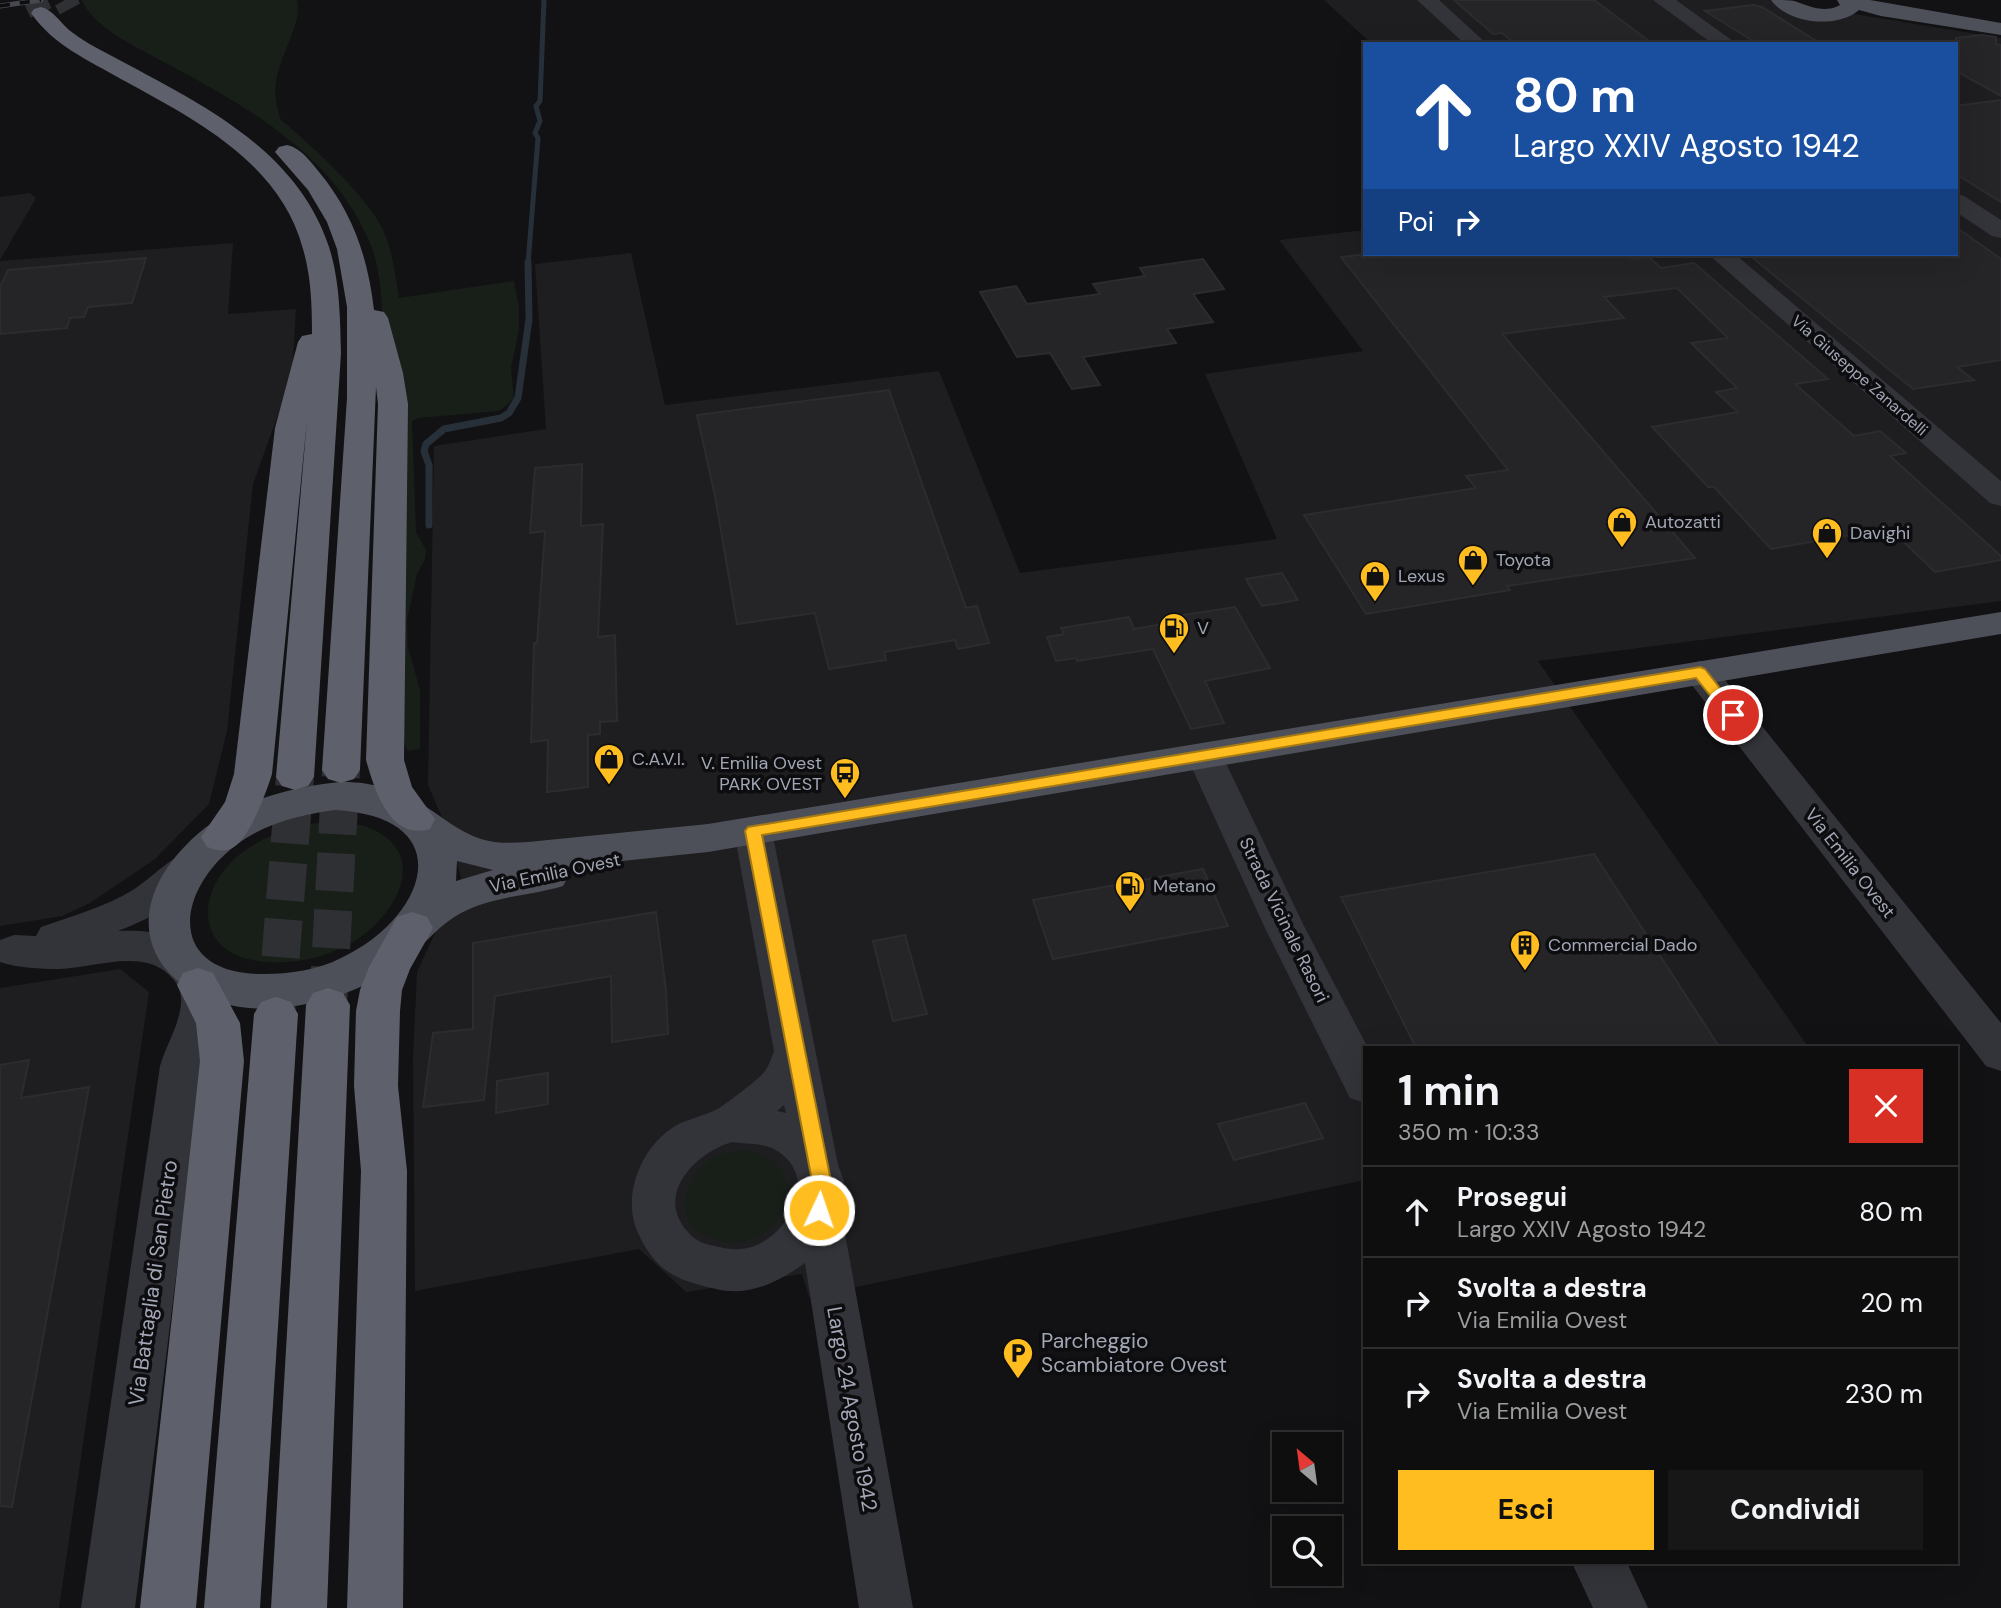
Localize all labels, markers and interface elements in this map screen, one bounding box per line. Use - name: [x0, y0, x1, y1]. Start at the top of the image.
- text: 80 m: [1513, 63, 1636, 127]
- icon: ahead: [1398, 70, 1489, 161]
- text: Largo XXIV Agosto 1942: [1513, 125, 1860, 167]
- icon: right: [1448, 203, 1486, 241]
- text: Poi: [1398, 205, 1434, 239]
- street label: Via Giuseppe Zanardelli: [1787, 310, 1932, 440]
- shop icon: Autozatti: [1605, 505, 1639, 549]
- place label: Autozatti: [1645, 510, 1721, 534]
- shop icon: Davighi: [1810, 516, 1844, 560]
- place label: Davighi: [1850, 521, 1910, 545]
- shop icon: Toyota: [1456, 543, 1490, 587]
- place label: Toyota: [1496, 548, 1551, 572]
- shop icon: Lexus: [1358, 559, 1392, 603]
- place label: Lexus: [1398, 564, 1445, 588]
- fuel station icon: V: [1157, 611, 1191, 655]
- place label: V: [1197, 616, 1209, 640]
- pin: [1703, 685, 1763, 745]
- icon: arrive: [1714, 696, 1752, 734]
- shop icon: C.A.V.I.: [592, 742, 626, 786]
- place label: C.A.V.I.: [632, 747, 685, 771]
- place label: V. Emilia Ovest PARK OVEST: [701, 751, 822, 796]
- bus stop icon: V. Emilia Ovest PARK OVEST: [828, 756, 862, 800]
- street label: Via Emilia Ovest: [1800, 803, 1900, 923]
- street label: Strada Vicinale Rasori: [1234, 833, 1334, 1007]
- street label: Via Emilia Ovest: [487, 847, 623, 899]
- fuel station icon: Metano: [1113, 869, 1147, 913]
- place label: Metano: [1153, 874, 1216, 898]
- building icon: Commercial Dado: [1508, 928, 1542, 972]
- place label: Commercial Dado: [1548, 933, 1698, 957]
- text: 1 min: [1398, 1063, 1500, 1118]
- button: close: [1849, 1069, 1923, 1143]
- text: 350 m · 10:33: [1398, 1117, 1540, 1147]
- street label: Via Battaglia di San Pietro: [122, 1158, 184, 1408]
- position arrow: [782, 1173, 856, 1247]
- text: Prosegui: [1457, 1180, 1567, 1214]
- icon: ahead: [1398, 1193, 1436, 1231]
- text: 80 m: [1859, 1195, 1923, 1229]
- text: Largo XXIV Agosto 1942: [1457, 1214, 1706, 1244]
- text: Svolta a destra: [1457, 1271, 1647, 1305]
- icon: right: [1398, 1284, 1436, 1322]
- text: 20 m: [1860, 1286, 1923, 1320]
- street label: Largo 24 Agosto 1942: [820, 1304, 884, 1514]
- text: Via Emilia Ovest: [1457, 1305, 1627, 1335]
- place label: Parcheggio Scambiatore Ovest: [1041, 1327, 1227, 1379]
- parking icon: Parcheggio Scambiatore Ovest: [1001, 1336, 1035, 1380]
- text: Svolta a destra: [1457, 1362, 1647, 1396]
- icon: right: [1398, 1375, 1436, 1413]
- text: 230 m: [1845, 1377, 1923, 1411]
- text: Via Emilia Ovest: [1457, 1396, 1627, 1426]
- north arrow: [1272, 1432, 1342, 1502]
- map controls: [1272, 1432, 1342, 1586]
- button: Esci: [1398, 1470, 1654, 1550]
- button: Condividi: [1668, 1470, 1923, 1550]
- button: search: [1272, 1516, 1342, 1586]

